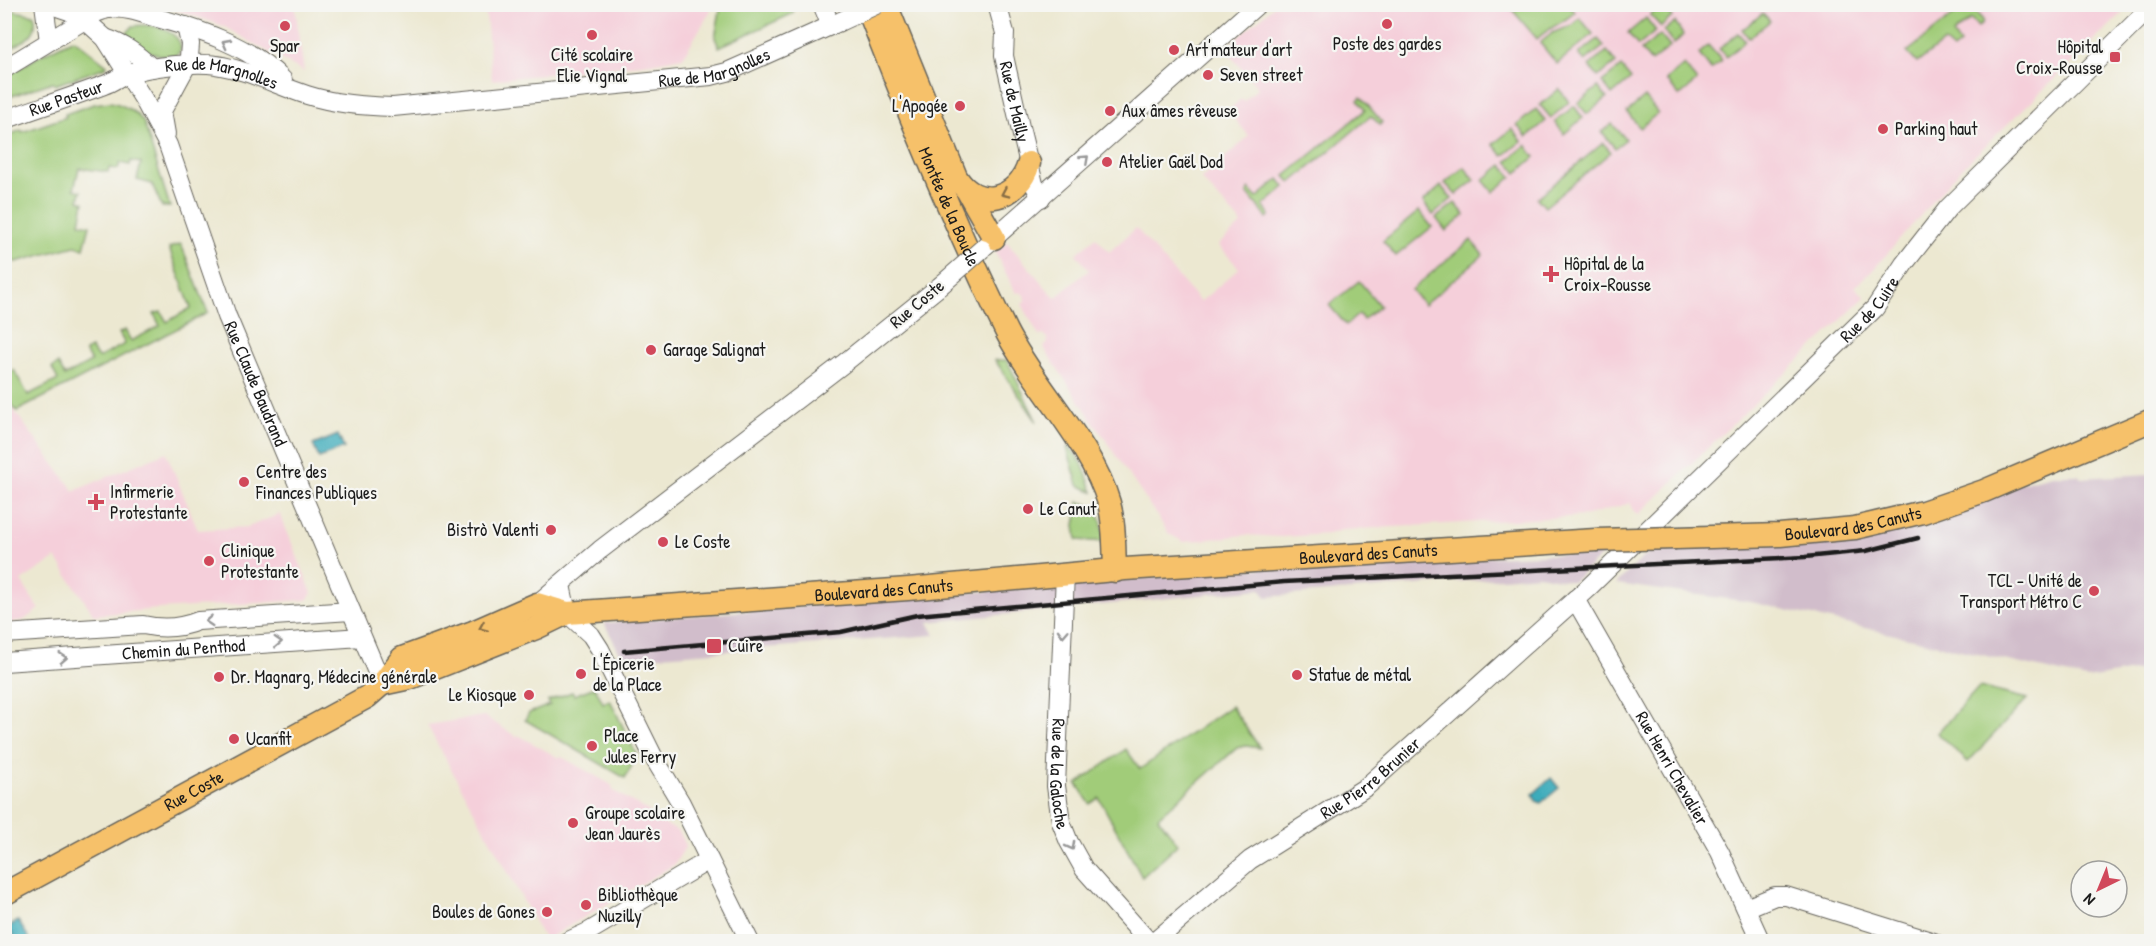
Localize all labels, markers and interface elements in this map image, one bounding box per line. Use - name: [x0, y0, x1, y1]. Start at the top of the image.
- marker: Poste des gardes: [1380, 17, 1394, 31]
- marker: Spar: [278, 19, 292, 33]
- marker: Cité scolaire Elie Vignal: [585, 28, 599, 42]
- place label: Poste des gardes: [1333, 31, 1441, 56]
- place label: Spar: [270, 33, 300, 58]
- place label: Hôpital Croix-Rousse: [2016, 34, 2103, 80]
- place label: Art'mateur d'art: [1186, 37, 1293, 62]
- one-way arrow: [221, 38, 232, 50]
- street label: Rue de Margnolles: [657, 41, 774, 93]
- place label: Cité scolaire Elie Vignal: [551, 42, 633, 88]
- marker: Art'mateur d'art: [1167, 43, 1181, 57]
- marker: Hôpital Croix-Rousse: [2108, 50, 2122, 64]
- street label: Rue de Margnolles: [164, 51, 282, 95]
- street label: Rue de Mailly: [994, 59, 1036, 145]
- place label: Seven street: [1220, 62, 1303, 87]
- marker: Seven street: [1201, 68, 1215, 82]
- street label: Rue Pasteur: [26, 73, 107, 122]
- place label: L'Apogée: [892, 93, 948, 118]
- place label: Aux âmes rêveuse: [1122, 98, 1237, 123]
- marker: L'Apogée: [953, 99, 967, 113]
- marker: Aux âmes rêveuse: [1103, 104, 1117, 118]
- place label: Parking haut: [1895, 116, 1978, 141]
- marker: Parking haut: [1876, 122, 1890, 136]
- street label: Montée de la Boucle: [913, 143, 987, 270]
- place label: Atelier Gaël Dod: [1119, 149, 1223, 174]
- one-way arrow: [1078, 155, 1089, 166]
- marker: Atelier Gaël Dod: [1100, 155, 1114, 169]
- one-way arrow: [1001, 186, 1012, 198]
- place label: Hôpital de la Croix-Rousse: [1564, 251, 1651, 297]
- marker: Hôpital de la Croix-Rousse: [1542, 265, 1560, 283]
- street label: Rue de Cuire: [1834, 271, 1905, 348]
- street label: Rue Coste: [884, 273, 949, 334]
- street label: Rue Claude Baudrand: [219, 317, 293, 450]
- place label: Garage Salignat: [663, 337, 766, 362]
- marker: Garage Salignat: [644, 343, 658, 357]
- place label: Centre des Finances Publiques: [255, 459, 377, 505]
- marker: Centre des Finances Publiques: [237, 475, 251, 489]
- place label: Infirmerie Protestante: [110, 479, 188, 525]
- marker: Infirmerie Protestante: [87, 493, 105, 511]
- place label: Le Canut: [1040, 496, 1097, 521]
- street label: Boulevard des Canuts: [1783, 500, 1924, 547]
- marker: Le Canut: [1021, 502, 1035, 516]
- place label: Bistrò Valenti: [447, 517, 539, 542]
- marker: Bistrò Valenti: [544, 523, 558, 537]
- place label: Le Coste: [675, 529, 730, 554]
- marker: Le Coste: [656, 535, 670, 549]
- street label: Boulevard des Canuts: [1298, 537, 1438, 570]
- place label: Clinique Protestante: [221, 538, 299, 584]
- marker: Clinique Protestante: [202, 554, 216, 568]
- place label: TCL - Unité de Transport Métro C: [1960, 568, 2082, 614]
- street label: Boulevard des Canuts: [814, 572, 954, 608]
- marker: TCL - Unité de Transport Métro C: [2087, 584, 2101, 598]
- one-way arrow: [204, 614, 213, 627]
- one-way arrow: [479, 620, 490, 632]
- one-way arrow: [1057, 628, 1070, 637]
- street label: Chemin du Penthod: [121, 632, 246, 666]
- place label: Cuire: [728, 633, 763, 658]
- one-way arrow: [274, 636, 283, 649]
- marker: Cuire: [705, 637, 723, 655]
- one-way arrow: [58, 651, 67, 664]
- place label: L'Épicerie de la Place: [593, 651, 662, 697]
- place label: Statue de métal: [1309, 662, 1411, 687]
- place label: Dr. Magnarg, Médecine générale: [231, 664, 437, 689]
- marker: L'Épicerie de la Place: [574, 667, 588, 681]
- marker: Statue de métal: [1290, 668, 1304, 682]
- marker: Dr. Magnarg, Médecine générale: [212, 670, 226, 684]
- place label: Le Kiosque: [449, 682, 517, 707]
- marker: Le Kiosque: [522, 688, 536, 702]
- street label: Rue Henri Chevalier: [1630, 706, 1715, 829]
- street label: Rue de la Galoche: [1044, 718, 1076, 833]
- place label: Place Jules Ferry: [604, 723, 677, 769]
- place label: Ucanfit: [246, 726, 292, 751]
- street label: Rue Pierre Brunier: [1315, 731, 1426, 825]
- marker: Ucanfit: [227, 732, 241, 746]
- marker: Place Jules Ferry: [585, 739, 599, 753]
- street label: Rue Coste: [159, 764, 228, 817]
- place label: Groupe scolaire Jean Jaurès: [585, 800, 685, 846]
- marker: Groupe scolaire Jean Jaurès: [566, 816, 580, 830]
- one-way arrow: [1064, 840, 1075, 850]
- north arrow: [2069, 859, 2129, 919]
- place label: Bibliothèque Nuzilly: [598, 882, 678, 928]
- text: N: [2078, 889, 2099, 911]
- marker: Bibliothèque Nuzilly: [579, 898, 593, 912]
- place label: Boules de Gones: [432, 899, 535, 924]
- marker: Boules de Gones: [540, 905, 554, 919]

